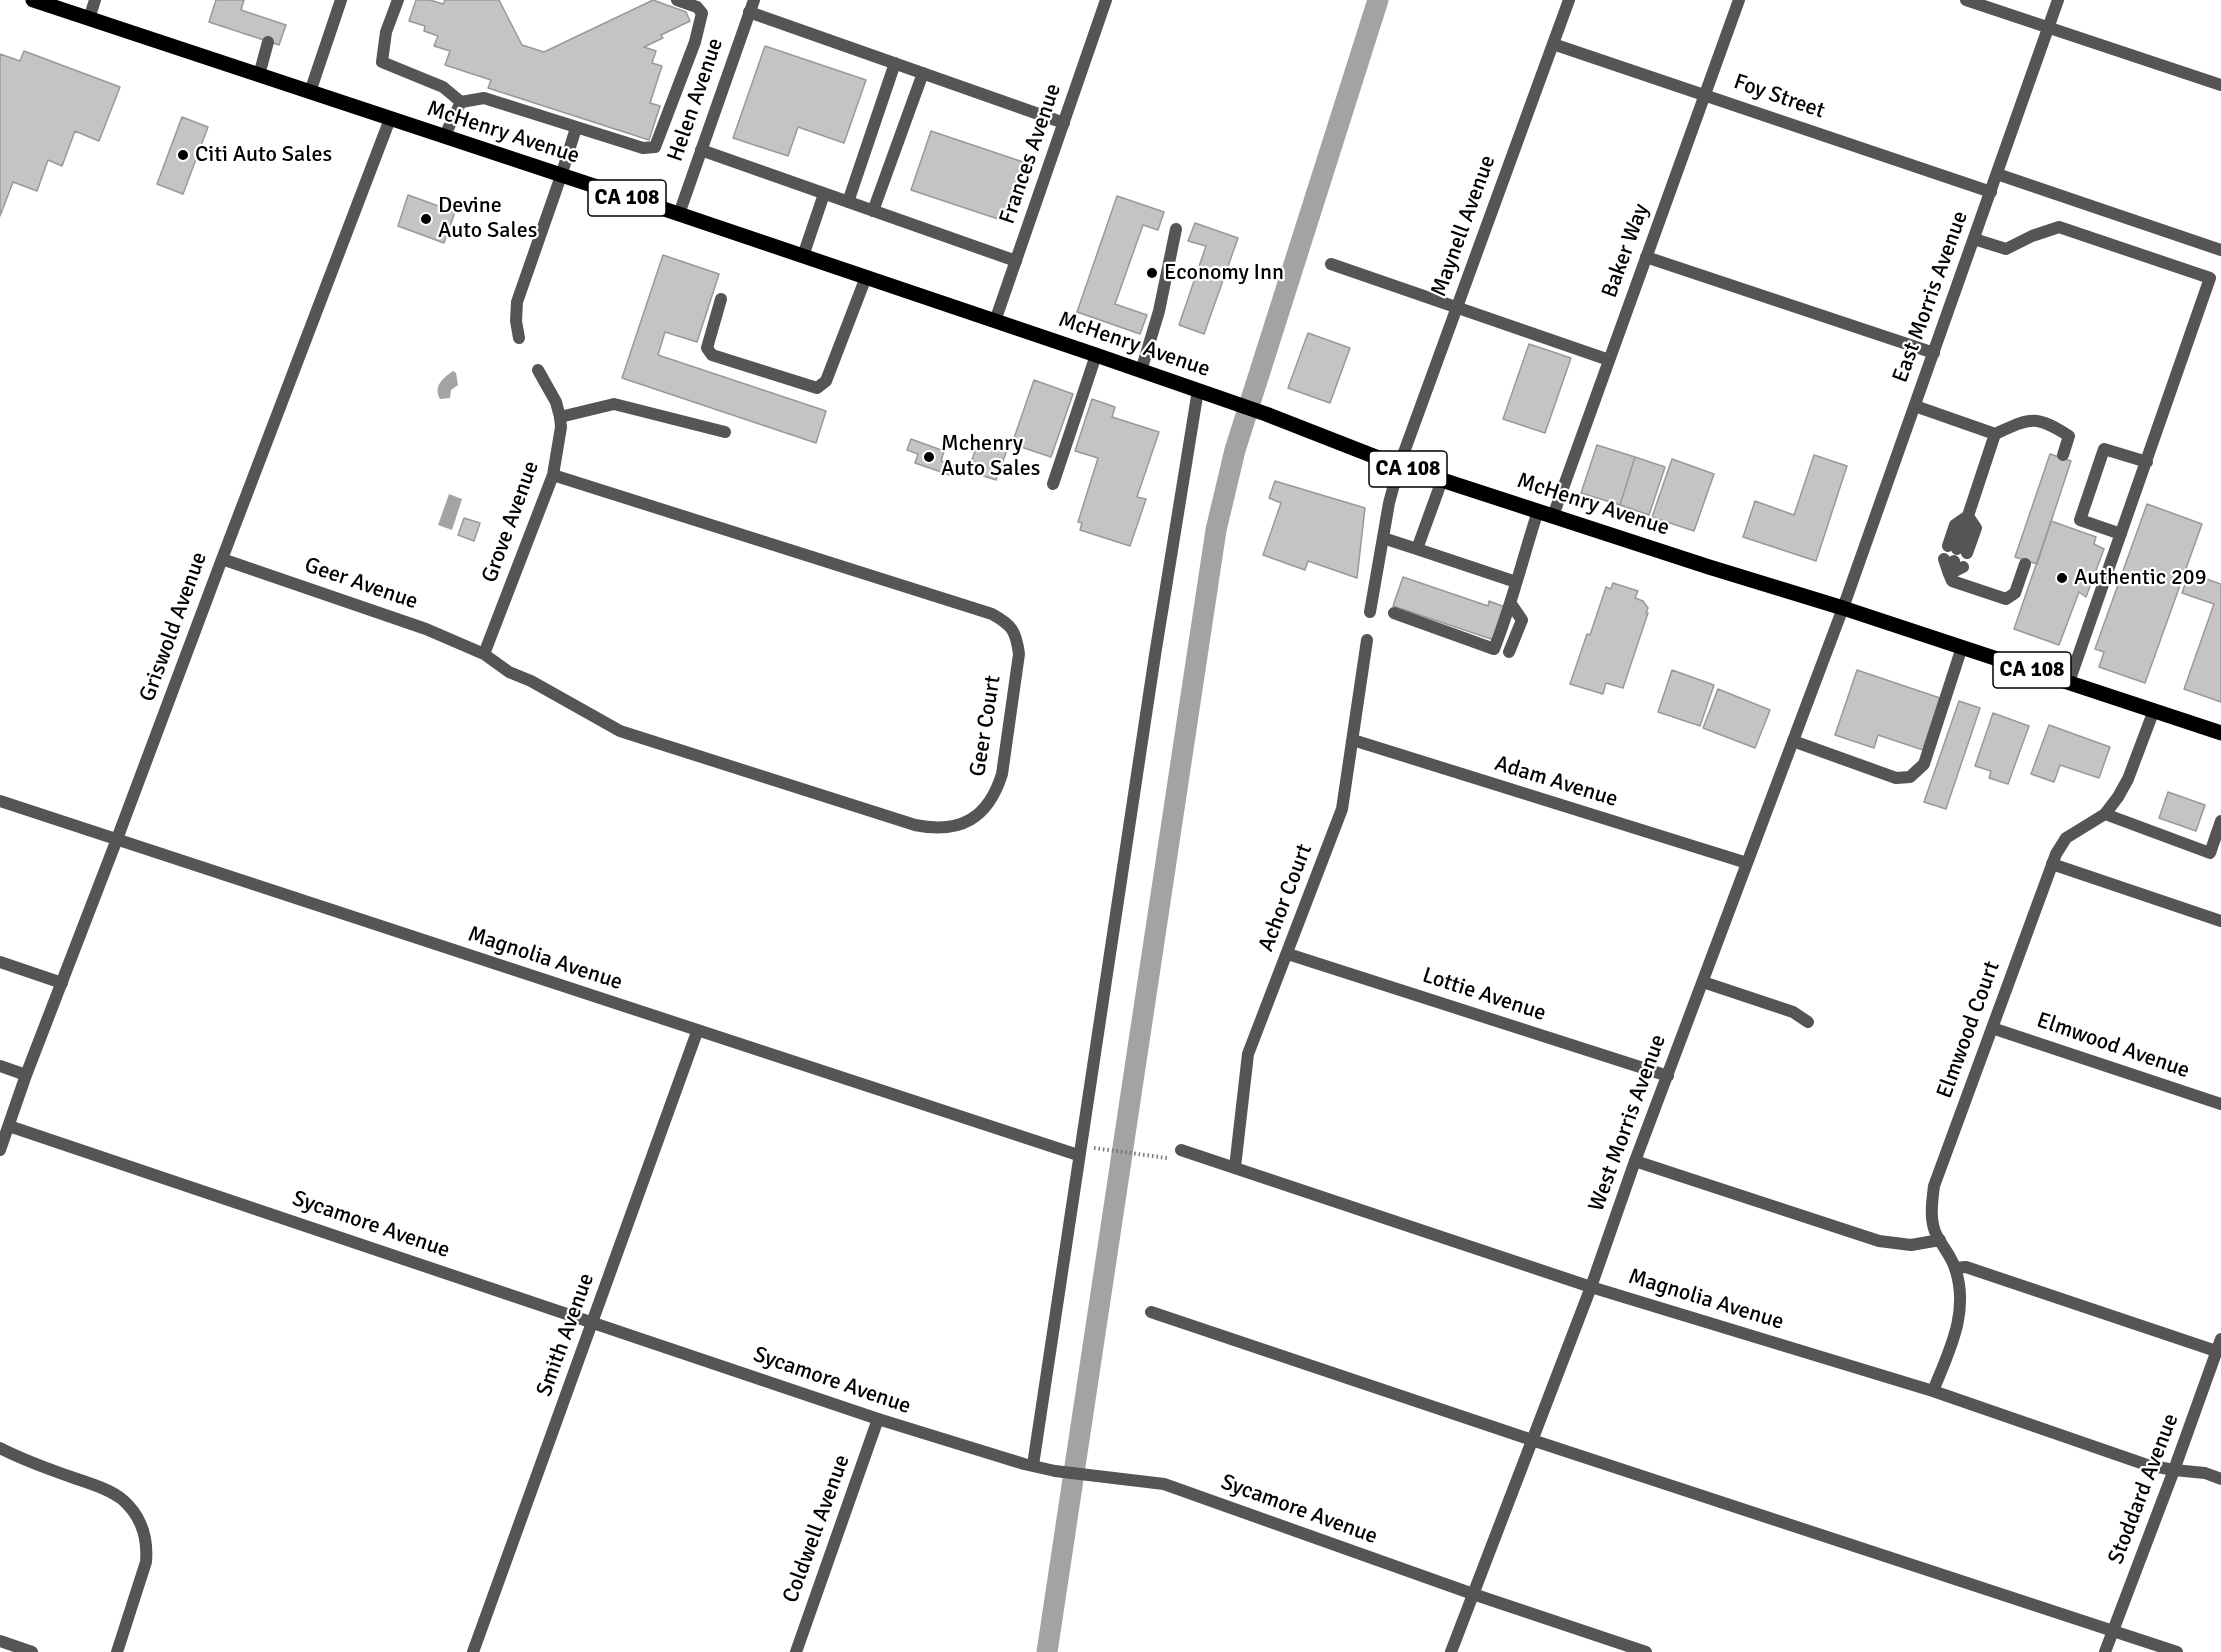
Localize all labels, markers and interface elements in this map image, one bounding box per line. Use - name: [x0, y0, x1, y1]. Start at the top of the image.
- street label: Helen Avenue: [663, 35, 729, 165]
- street label: Foy Street: [1730, 69, 1828, 125]
- street label: Frances Avenue: [995, 80, 1067, 228]
- street label: McHenry Avenue: [424, 96, 582, 170]
- place label: Citi Auto Sales: [195, 142, 332, 168]
- marker: Citi Auto Sales: [176, 148, 190, 162]
- street label: Maynell Avenue: [1426, 152, 1502, 300]
- road number: CA 108: [588, 180, 666, 216]
- place label: Devine Auto Sales: [438, 193, 537, 244]
- street label: Baker Way: [1597, 200, 1655, 302]
- street label: East Morris Avenue: [1888, 208, 1974, 386]
- marker: Devine Auto Sales: [419, 212, 433, 226]
- place label: Economy Inn: [1164, 260, 1284, 286]
- marker: Economy Inn: [1145, 266, 1159, 280]
- street label: McHenry Avenue: [1055, 307, 1213, 383]
- place label: Mchenry Auto Sales: [941, 431, 1040, 482]
- marker: Mchenry Auto Sales: [922, 450, 936, 464]
- road number: CA 108: [1369, 451, 1447, 487]
- street label: Grove Avenue: [477, 458, 545, 586]
- street label: McHenry Avenue: [1514, 468, 1672, 542]
- street label: Griswold Avenue: [135, 549, 213, 705]
- street label: Geer Avenue: [301, 552, 421, 616]
- place label: Authentic 209: [2074, 565, 2207, 591]
- marker: Authentic 209: [2055, 571, 2069, 585]
- road number: CA 108: [1993, 652, 2071, 688]
- street label: Geer Court: [965, 674, 1007, 778]
- street label: Adam Avenue: [1491, 751, 1621, 813]
- street label: Achor Court: [1253, 841, 1319, 955]
- street label: Magnolia Avenue: [464, 922, 626, 996]
- street label: Elmwood Court: [1932, 958, 2006, 1102]
- street label: Lottie Avenue: [1419, 963, 1549, 1027]
- street label: Elmwood Avenue: [2033, 1007, 2193, 1085]
- street label: West Morris Avenue: [1584, 1031, 1672, 1215]
- street label: Sycamore Avenue: [289, 1186, 453, 1264]
- street label: Magnolia Avenue: [1625, 1264, 1787, 1336]
- street label: Smith Avenue: [532, 1270, 600, 1400]
- street label: Sycamore Avenue: [750, 1342, 914, 1420]
- street label: Stoddard Avenue: [2103, 1410, 2185, 1568]
- street label: Coldwell Avenue: [778, 1451, 856, 1607]
- street label: Sycamore Avenue: [1217, 1469, 1381, 1551]

